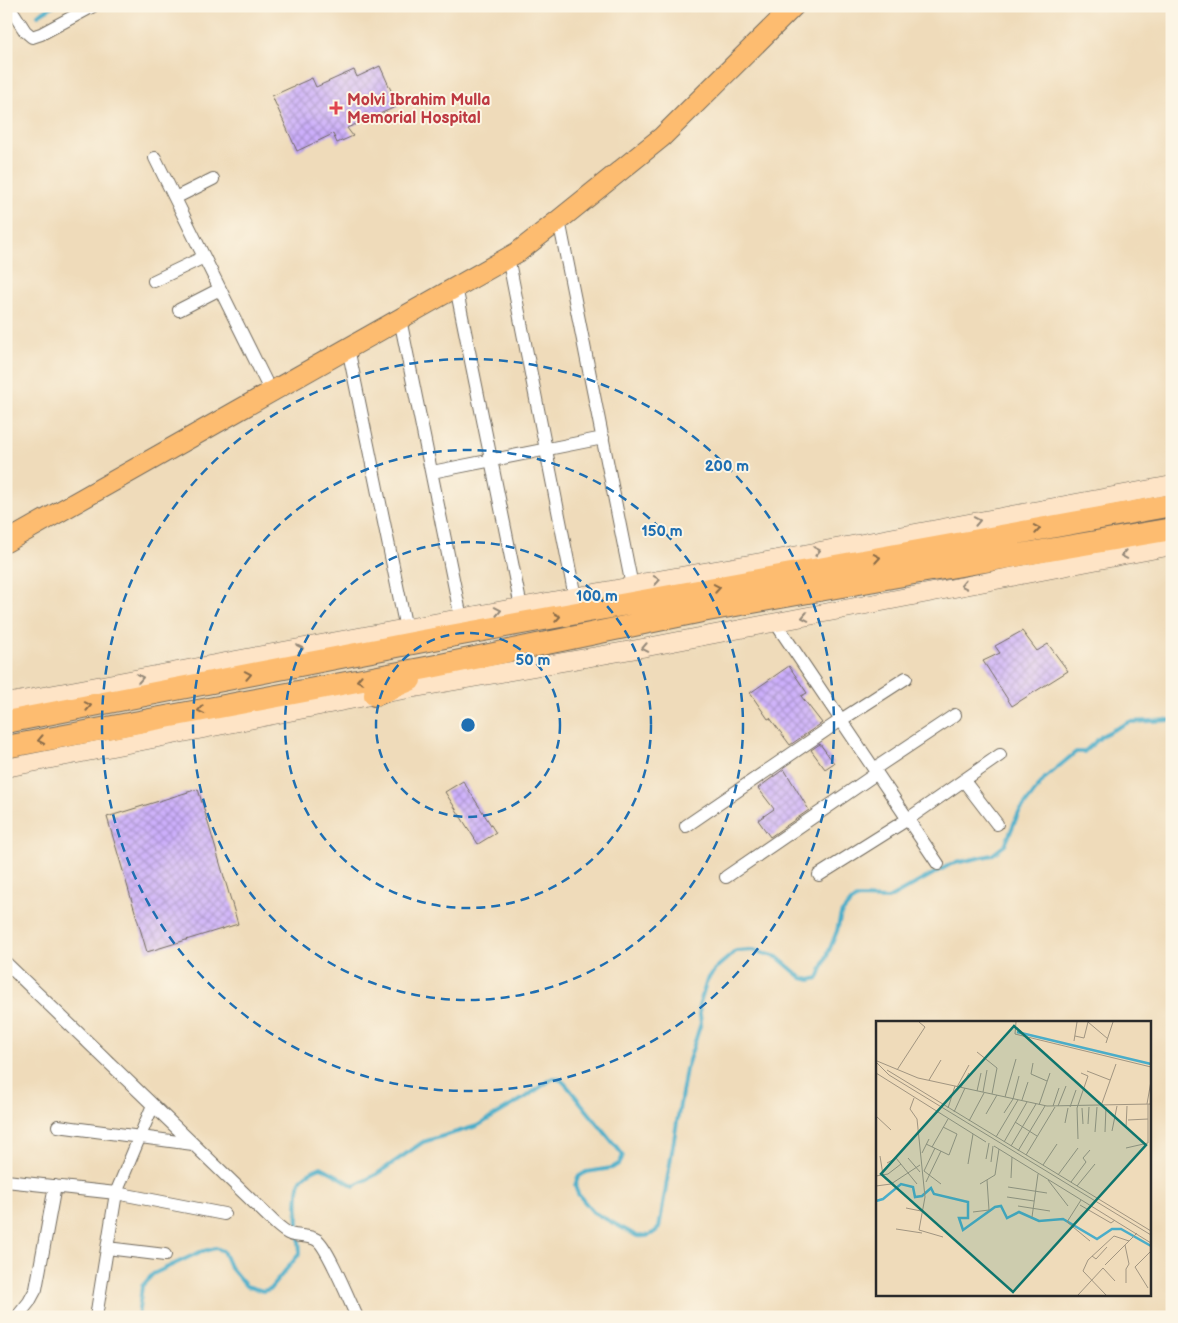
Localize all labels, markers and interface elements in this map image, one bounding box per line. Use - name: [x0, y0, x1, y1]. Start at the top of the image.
- place label: Molvi Ibrahim Mulla Memorial Hospital: [347, 91, 490, 128]
- marker: Molvi Ibrahim Mulla Memorial Hospital: [329, 101, 343, 115]
- text: 200 m: [705, 457, 749, 476]
- one-way arrow: [973, 517, 981, 527]
- text: 150 m: [641, 522, 683, 541]
- one-way arrow: [1032, 525, 1041, 535]
- one-way arrow: [813, 547, 822, 557]
- one-way arrow: [1119, 550, 1128, 560]
- one-way arrow: [872, 554, 881, 564]
- one-way arrow: [653, 575, 662, 585]
- one-way arrow: [960, 580, 969, 590]
- one-way arrow: [712, 583, 721, 593]
- text: 100 m: [576, 587, 618, 606]
- one-way arrow: [494, 607, 502, 617]
- one-way arrow: [800, 611, 809, 621]
- one-way arrow: [553, 612, 561, 622]
- one-way arrow: [641, 642, 650, 652]
- one-way arrow: [296, 644, 304, 654]
- text: 50 m: [516, 651, 551, 670]
- one-way arrow: [244, 670, 252, 681]
- one-way arrow: [136, 674, 145, 684]
- one-way arrow: [356, 674, 365, 684]
- one-way arrow: [84, 701, 93, 711]
- one-way arrow: [196, 704, 205, 715]
- centre of rings: [459, 716, 477, 734]
- one-way arrow: [37, 735, 46, 745]
- inset map: [876, 1021, 1150, 1296]

